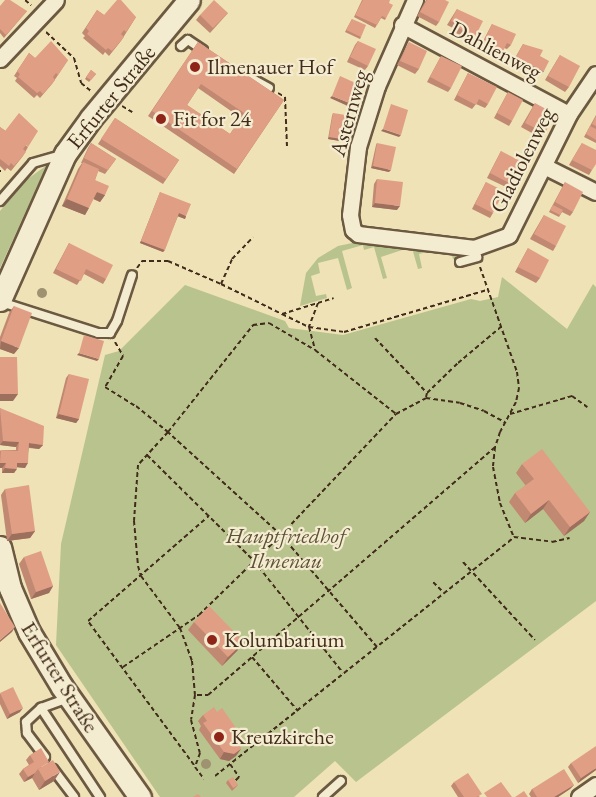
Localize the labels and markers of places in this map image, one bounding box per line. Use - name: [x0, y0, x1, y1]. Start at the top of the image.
- place label: Ilmenauer Hof: [207, 54, 333, 80]
- marker: Ilmenauer Hof: [188, 60, 202, 74]
- place label: Fit for 24: [173, 106, 251, 132]
- marker: Fit for 24: [154, 112, 168, 126]
- place label: Kolumbarium: [224, 627, 345, 653]
- marker: Kolumbarium: [205, 633, 219, 647]
- place label: Kreuzkirche: [231, 724, 334, 750]
- marker: Kreuzkirche: [212, 730, 226, 744]

